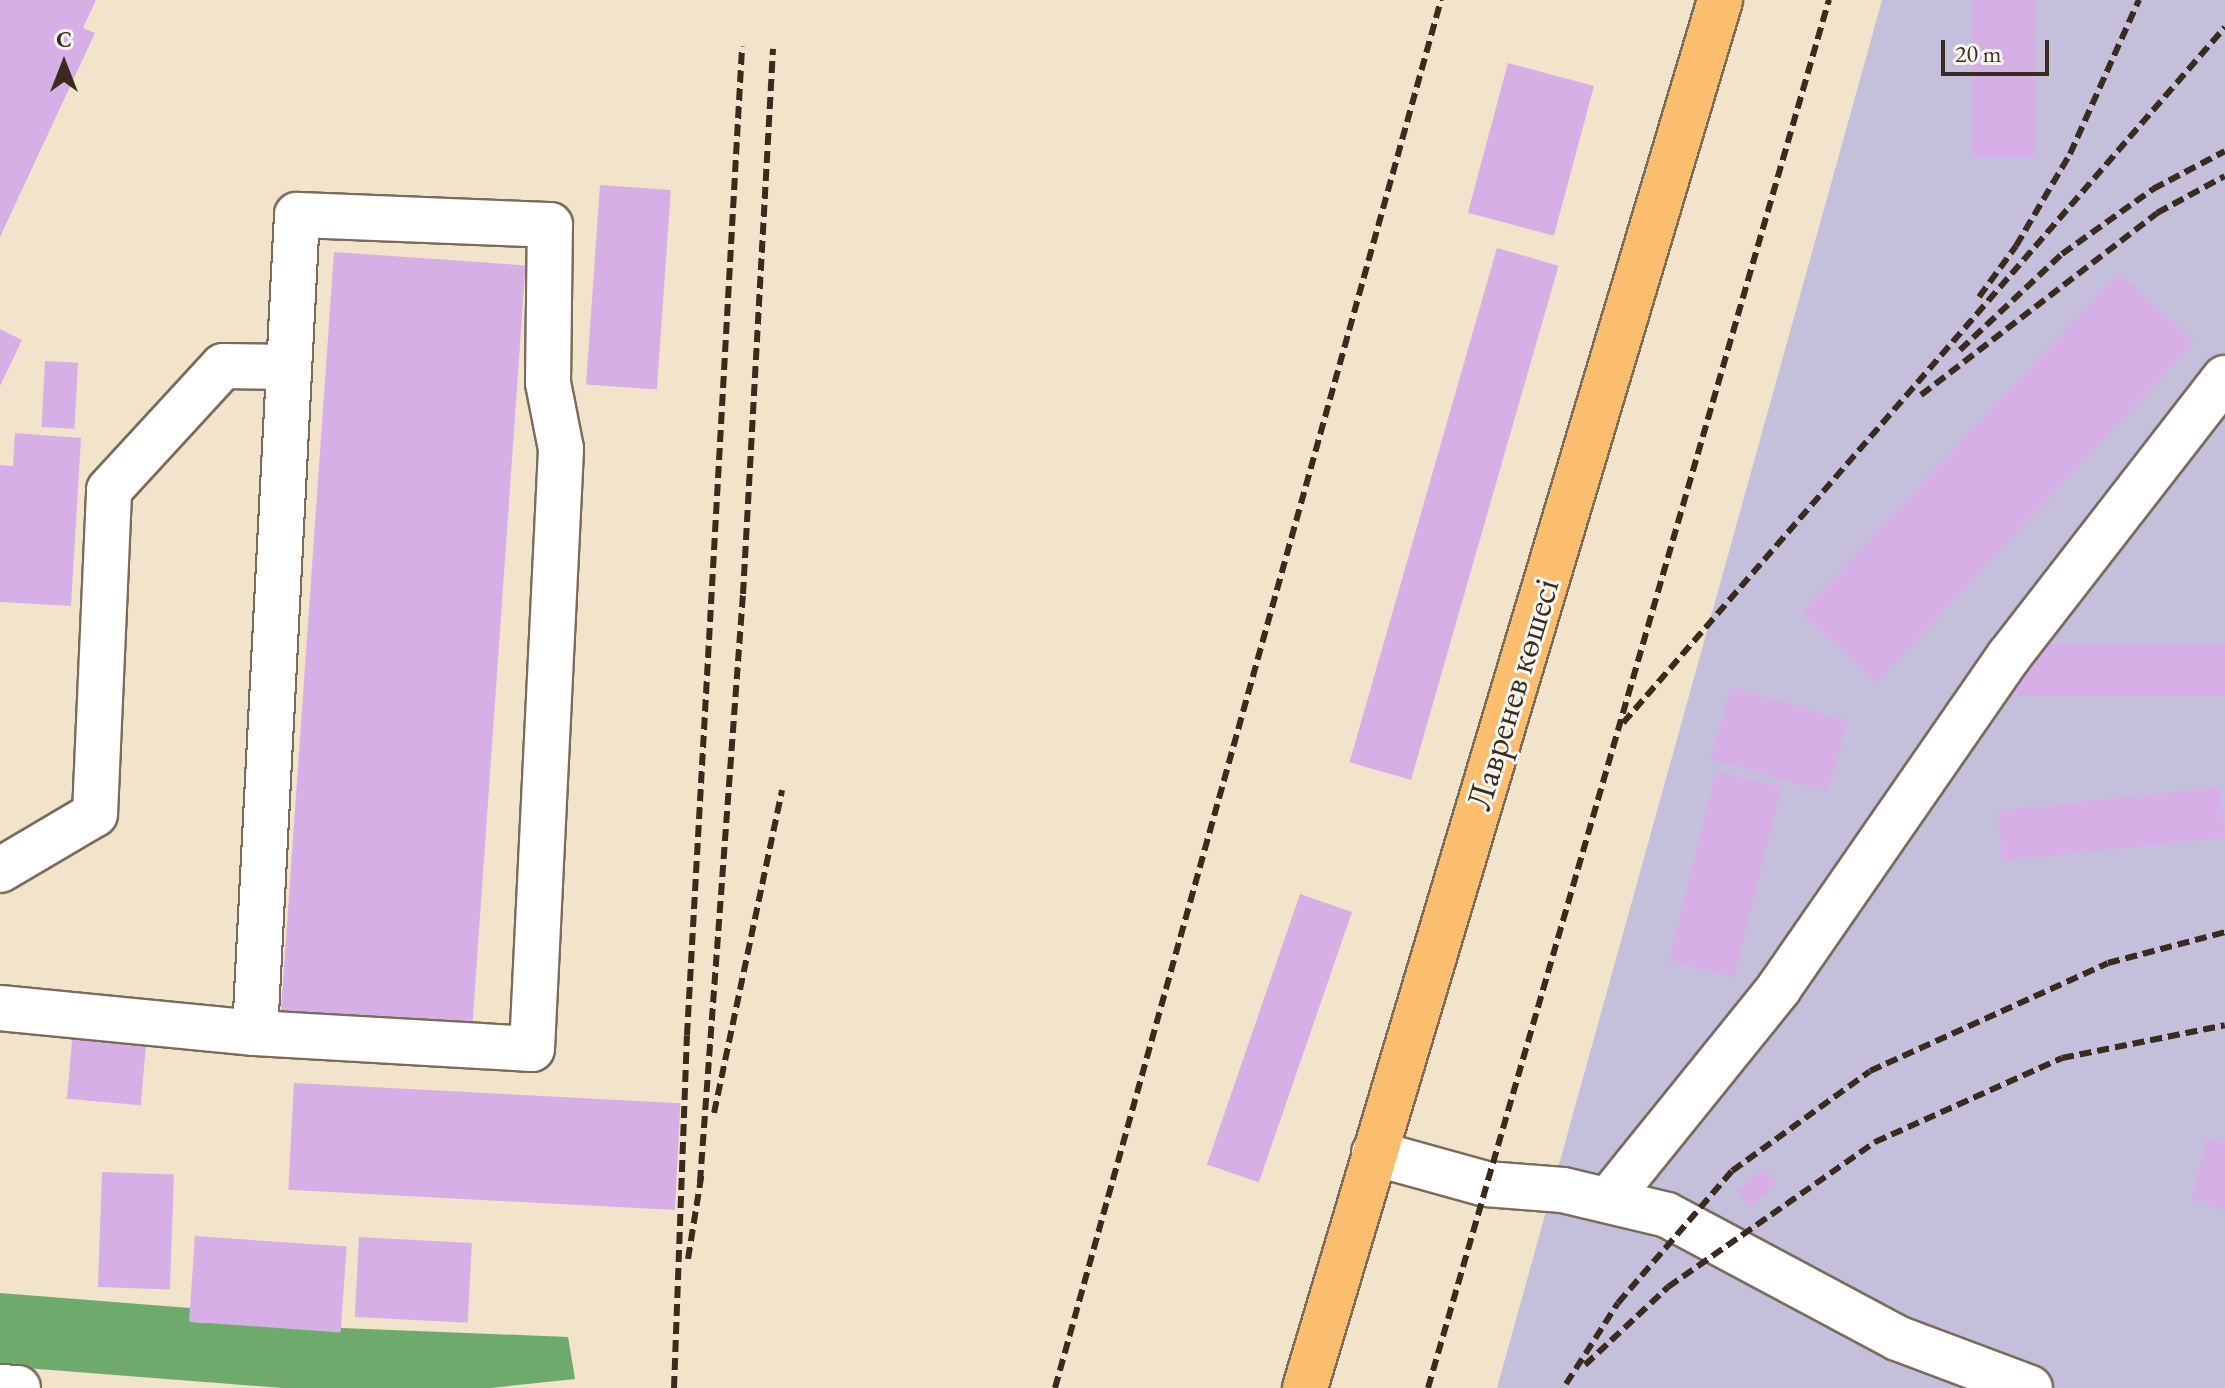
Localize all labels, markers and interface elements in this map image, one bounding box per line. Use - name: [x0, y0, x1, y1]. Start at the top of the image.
- north arrow: [24, 24, 104, 104]
- scale bar: [1945, 24, 2053, 74]
- text: С: [56, 25, 72, 54]
- text: 20 m: [1955, 38, 2002, 69]
- street label: Лавренев көшесі: [1456, 573, 1568, 815]

